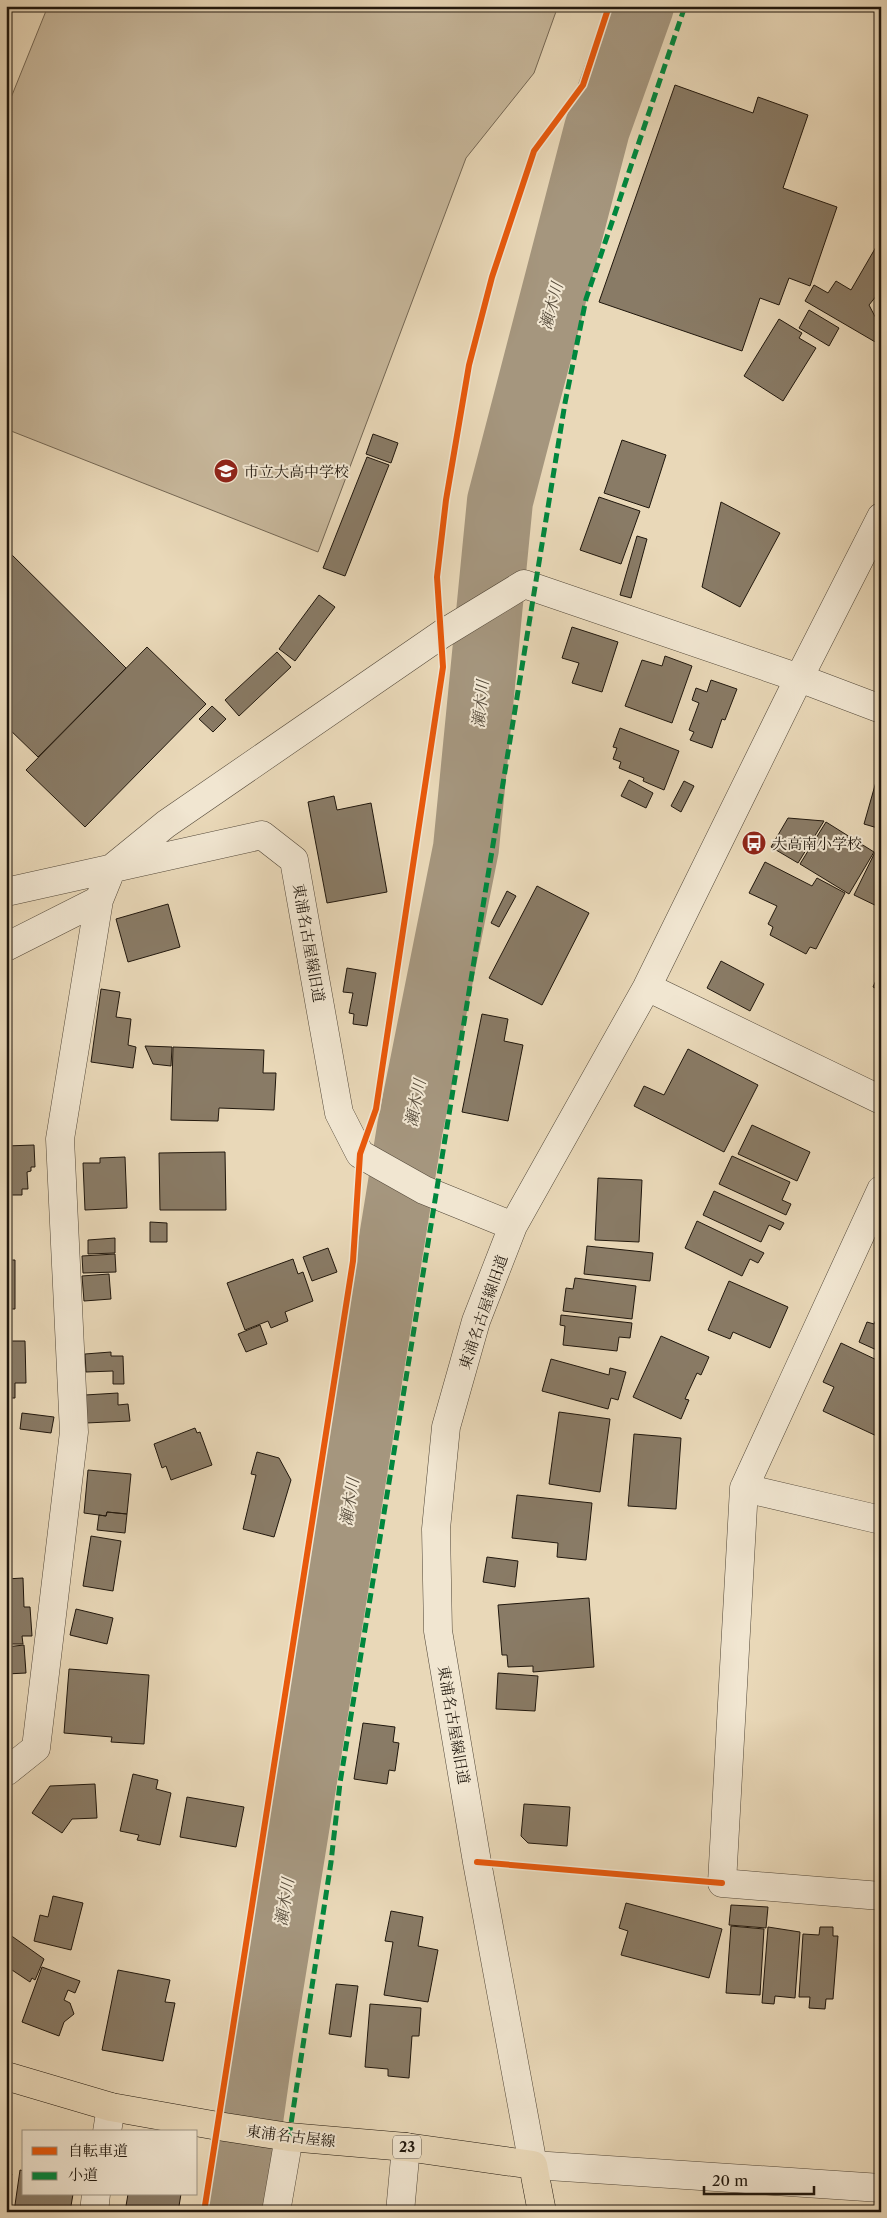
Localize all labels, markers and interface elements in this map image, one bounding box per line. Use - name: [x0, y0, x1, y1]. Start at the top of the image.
- water label: 瀬木川: [535, 278, 567, 332]
- school or university icon: 市立大高中学校: [213, 458, 239, 484]
- place label: 市立大高中学校: [244, 462, 349, 481]
- water label: 瀬木川: [468, 677, 493, 729]
- bus stop icon: 大高南小学校: [741, 830, 767, 856]
- place label: 大高南小学校: [772, 834, 862, 853]
- street label: 東浦名古屋線旧道: [289, 882, 329, 1004]
- water label: 瀬木川: [401, 1076, 430, 1128]
- street label: 東浦名古屋線旧道: [454, 1252, 512, 1372]
- water label: 瀬木川: [335, 1475, 363, 1527]
- street label: 東浦名古屋線旧道: [434, 1664, 474, 1786]
- water label: 瀬木川: [270, 1875, 298, 1927]
- street label: 東浦名古屋線: [245, 2121, 337, 2151]
- legend: [22, 2130, 198, 2196]
- road number: 23: [393, 2136, 421, 2158]
- text: 自転車道: [68, 2141, 128, 2160]
- scale bar: [704, 2163, 814, 2195]
- text: 小道: [68, 2165, 98, 2184]
- text: 20 m: [712, 2171, 748, 2190]

